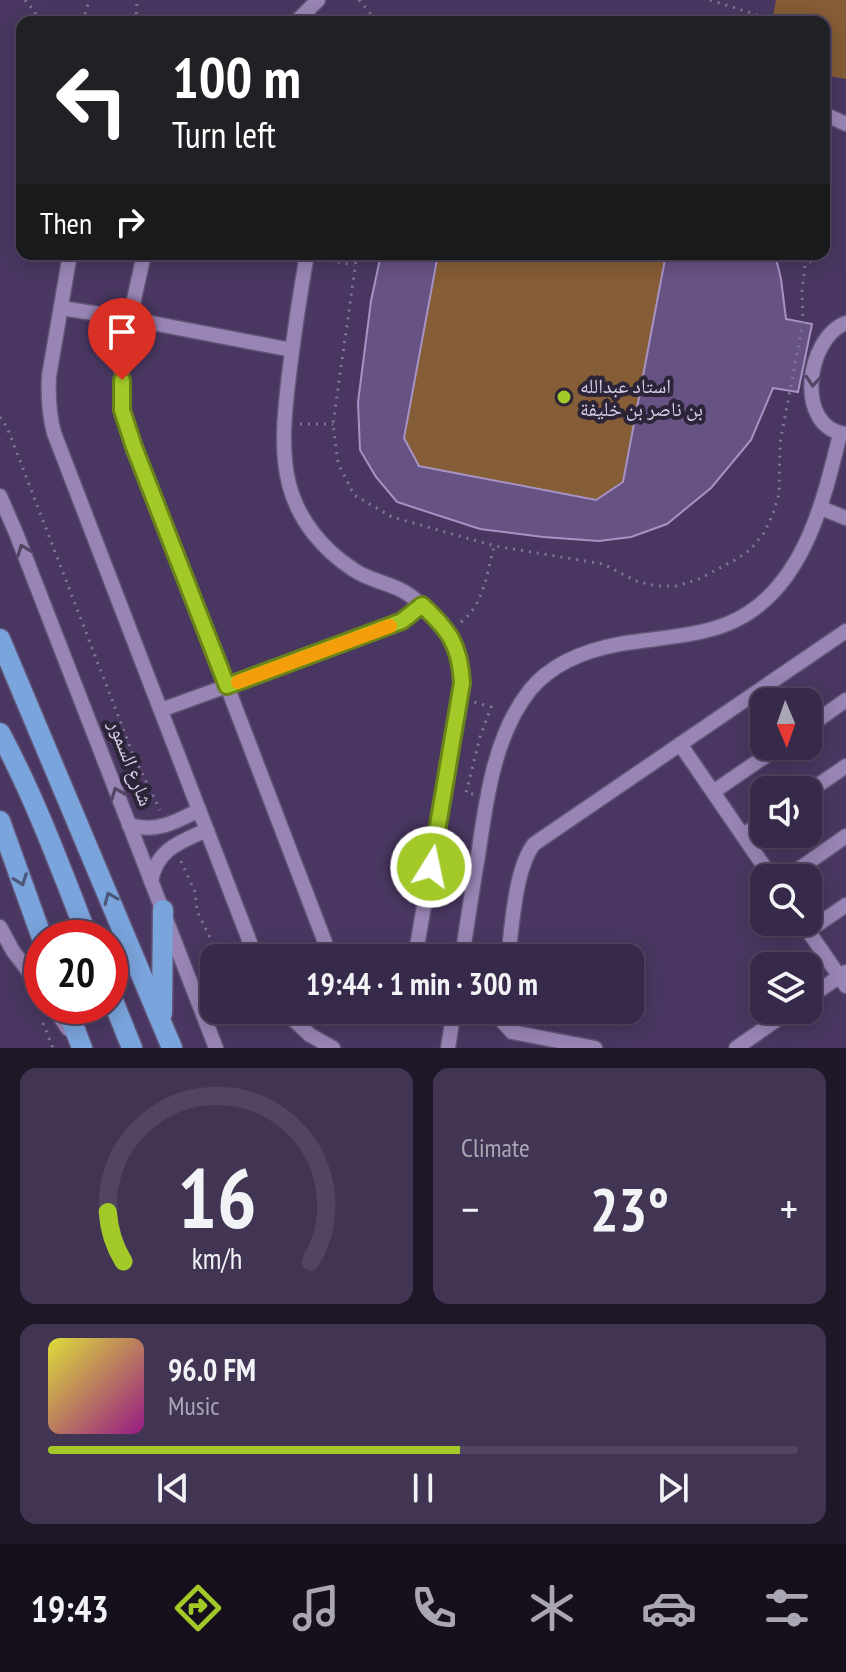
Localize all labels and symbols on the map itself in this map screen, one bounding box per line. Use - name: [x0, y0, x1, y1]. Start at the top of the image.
- pin: [88, 298, 156, 380]
- place label: استاد عبدالله بن ناصر بن خليفة: [580, 373, 703, 422]
- one-way arrow: [805, 375, 822, 388]
- marker: استاد عبدالله بن ناصر بن خليفة: [555, 388, 573, 406]
- one-way arrow: [16, 544, 33, 558]
- north arrow: [750, 688, 822, 760]
- street label: شارع السمور: [102, 715, 159, 810]
- one-way arrow: [110, 787, 127, 801]
- position arrow: [389, 825, 473, 909]
- one-way arrow: [11, 872, 28, 886]
- one-way arrow: [103, 892, 119, 906]
- speed limit sign: 20: [24, 920, 128, 1024]

